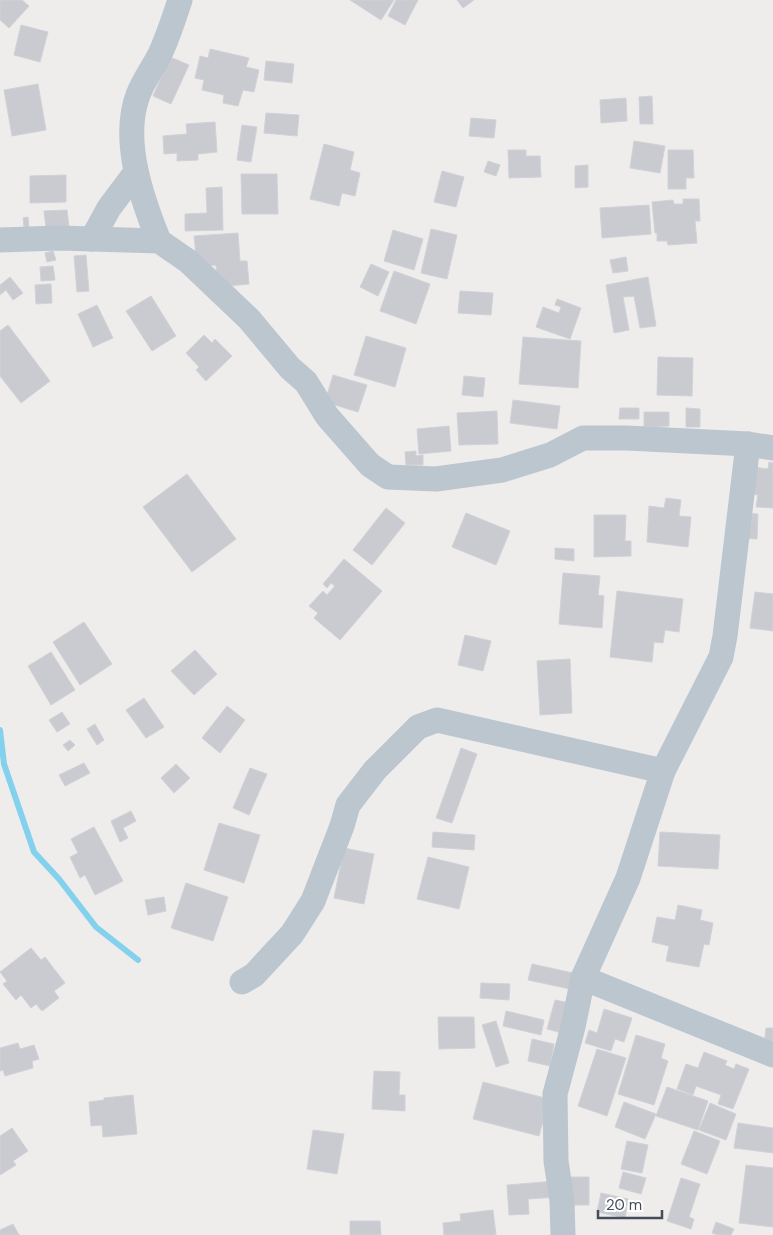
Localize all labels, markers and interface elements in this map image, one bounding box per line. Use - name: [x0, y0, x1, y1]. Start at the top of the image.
- scale bar: [598, 1188, 662, 1220]
- text: 20 m: [606, 1195, 642, 1215]

